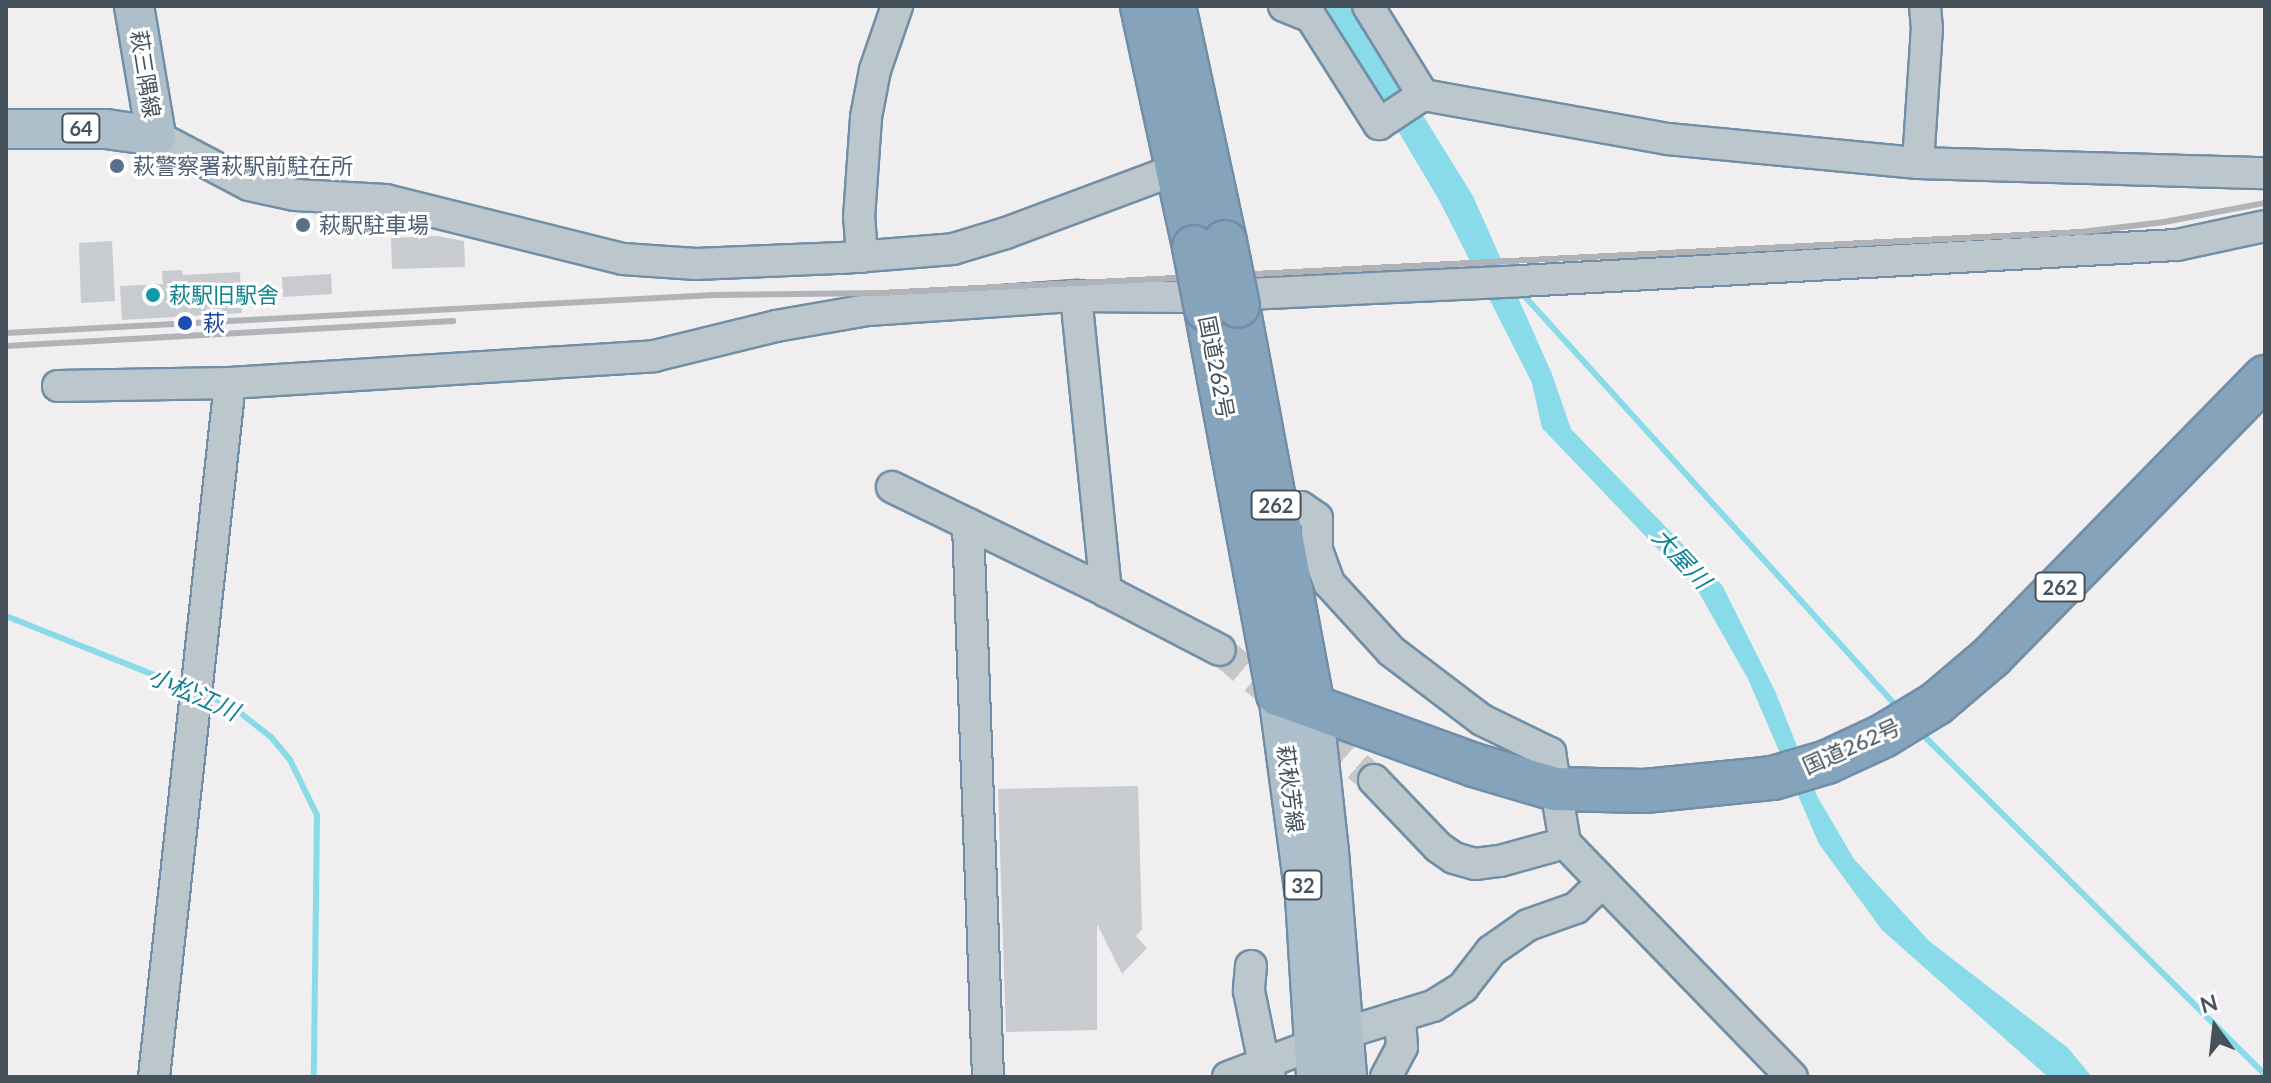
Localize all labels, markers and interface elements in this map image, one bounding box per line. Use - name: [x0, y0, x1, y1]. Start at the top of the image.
- street label: 萩三隅線: [126, 28, 166, 120]
- road number: 64: [61, 112, 101, 144]
- place label: 萩警察署萩駅前駐在所: [133, 153, 353, 179]
- marker: 萩警察署萩駅前駐在所: [108, 157, 126, 175]
- place label: 萩駅駐車場: [319, 212, 429, 238]
- marker: 萩駅駐車場: [294, 216, 312, 234]
- place label: 萩駅旧駅舎: [169, 282, 279, 308]
- marker: 萩駅旧駅舎: [144, 286, 162, 304]
- place label: 萩: [203, 310, 225, 336]
- marker: 萩: [174, 312, 196, 334]
- street label: 国道262号: [1194, 313, 1240, 421]
- road number: 262: [1250, 489, 1302, 521]
- water label: 大屋川: [1647, 522, 1717, 594]
- road number: 262: [2034, 571, 2086, 603]
- water label: 小松江川: [144, 660, 244, 726]
- street label: 国道262号: [1798, 713, 1904, 779]
- street label: 萩秋芳線: [1273, 744, 1309, 834]
- road number: 32: [1283, 869, 1323, 901]
- north arrow: [2175, 987, 2255, 1067]
- text: N: [2197, 988, 2220, 1019]

